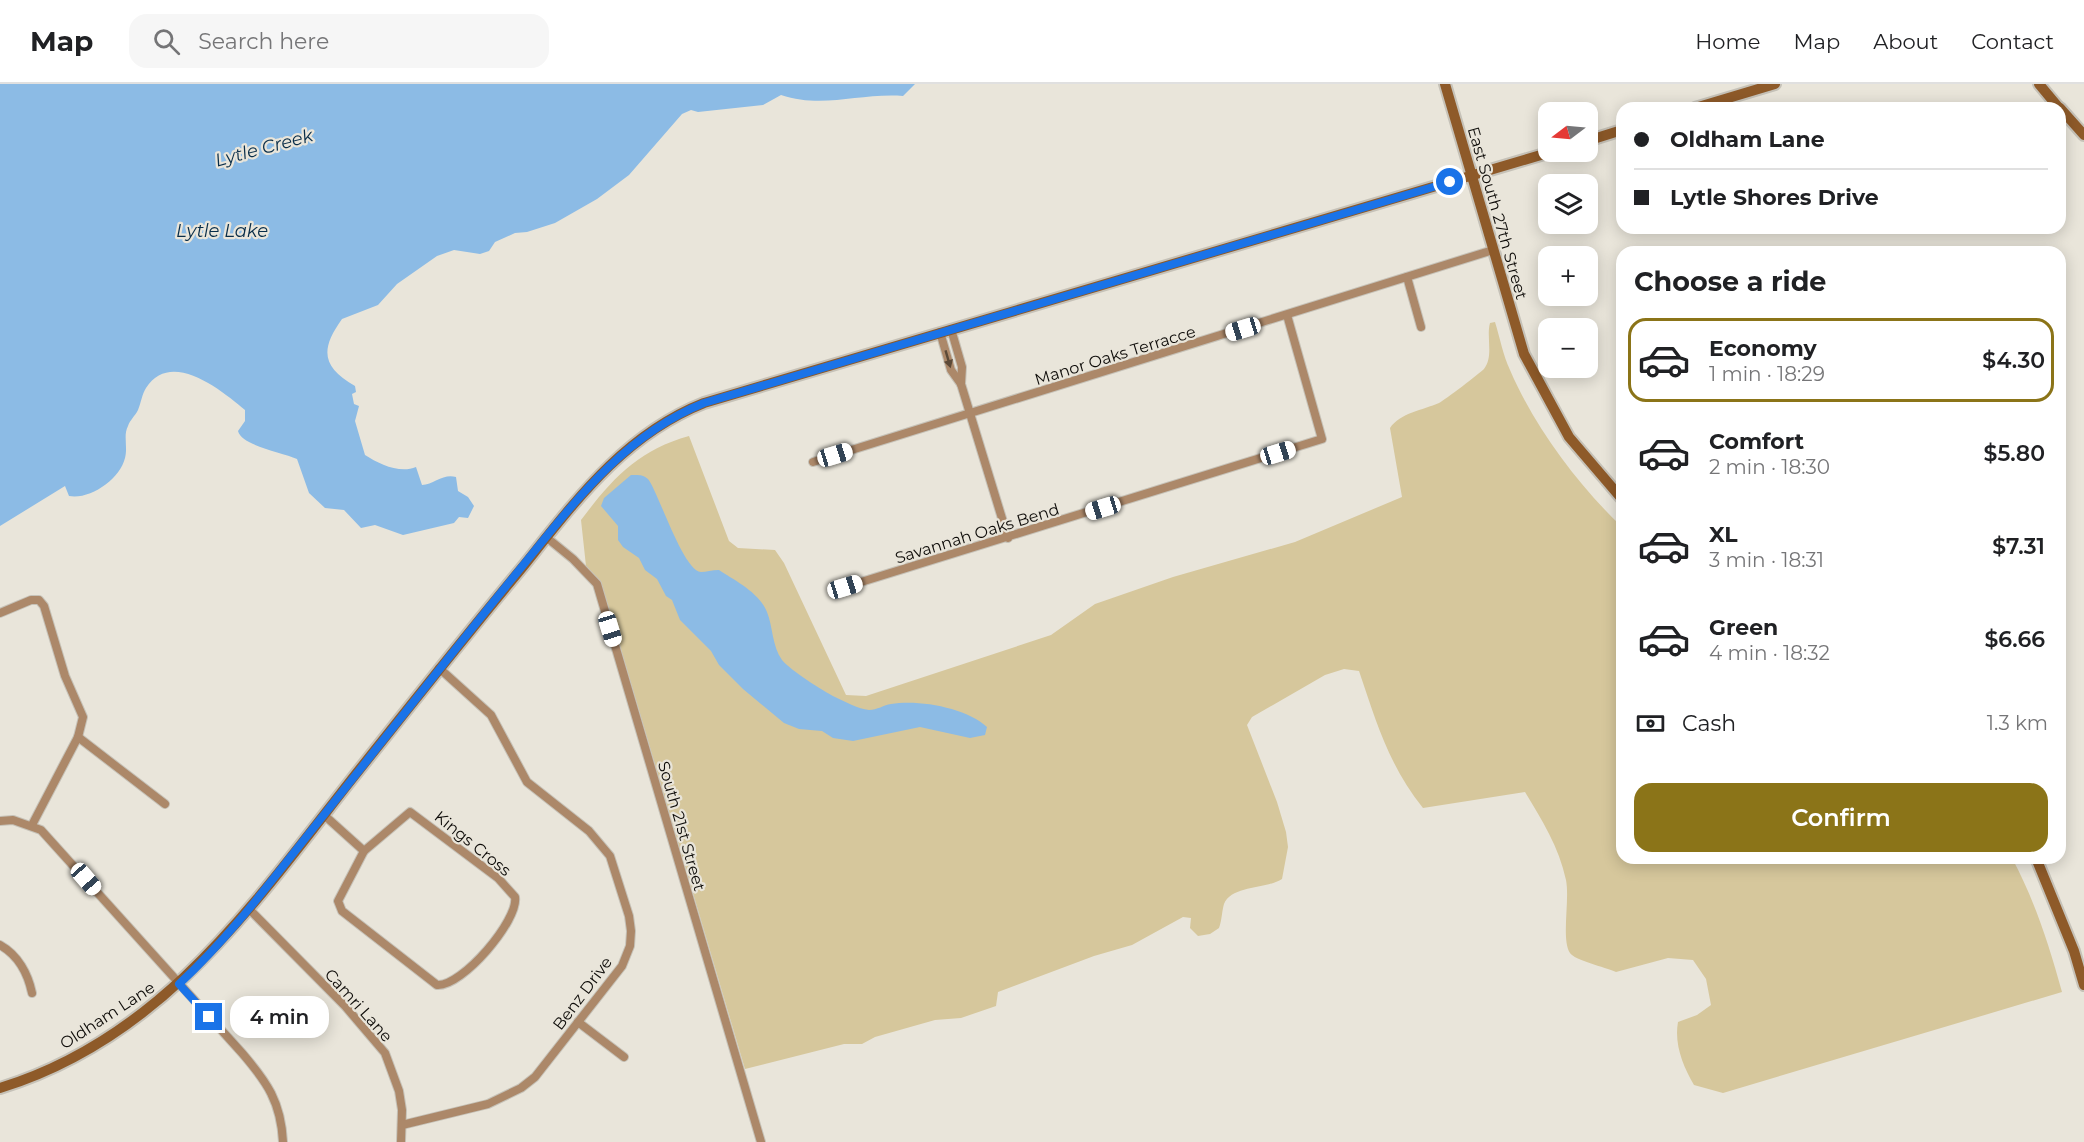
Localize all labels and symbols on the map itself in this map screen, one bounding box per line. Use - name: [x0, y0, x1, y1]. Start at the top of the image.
- north arrow: [1538, 102, 1598, 162]
- water label: Lytle Creek: [213, 124, 317, 172]
- street label: East South 27th Street: [1464, 125, 1531, 302]
- route start: [1436, 168, 1463, 195]
- water label: Lytle Lake: [176, 220, 268, 242]
- car: [1223, 315, 1263, 343]
- street label: Manor Oaks Terracce: [1032, 322, 1198, 389]
- one-way arrow: [944, 350, 953, 368]
- car: [1258, 439, 1298, 467]
- car: [815, 441, 855, 469]
- car: [1083, 494, 1123, 522]
- street label: Savannah Oaks Bend: [893, 499, 1061, 567]
- car: [825, 573, 865, 601]
- car: [596, 609, 624, 649]
- street label: South 21st Street: [654, 759, 709, 894]
- street label: Kings Cross: [431, 807, 515, 880]
- car: [67, 860, 105, 898]
- street label: Benz Drive: [549, 953, 616, 1034]
- street label: Camri Lane: [321, 965, 396, 1046]
- street label: Oldham Lane: [56, 978, 158, 1053]
- callout: 4 min: [230, 996, 329, 1038]
- route end: [195, 1003, 222, 1030]

